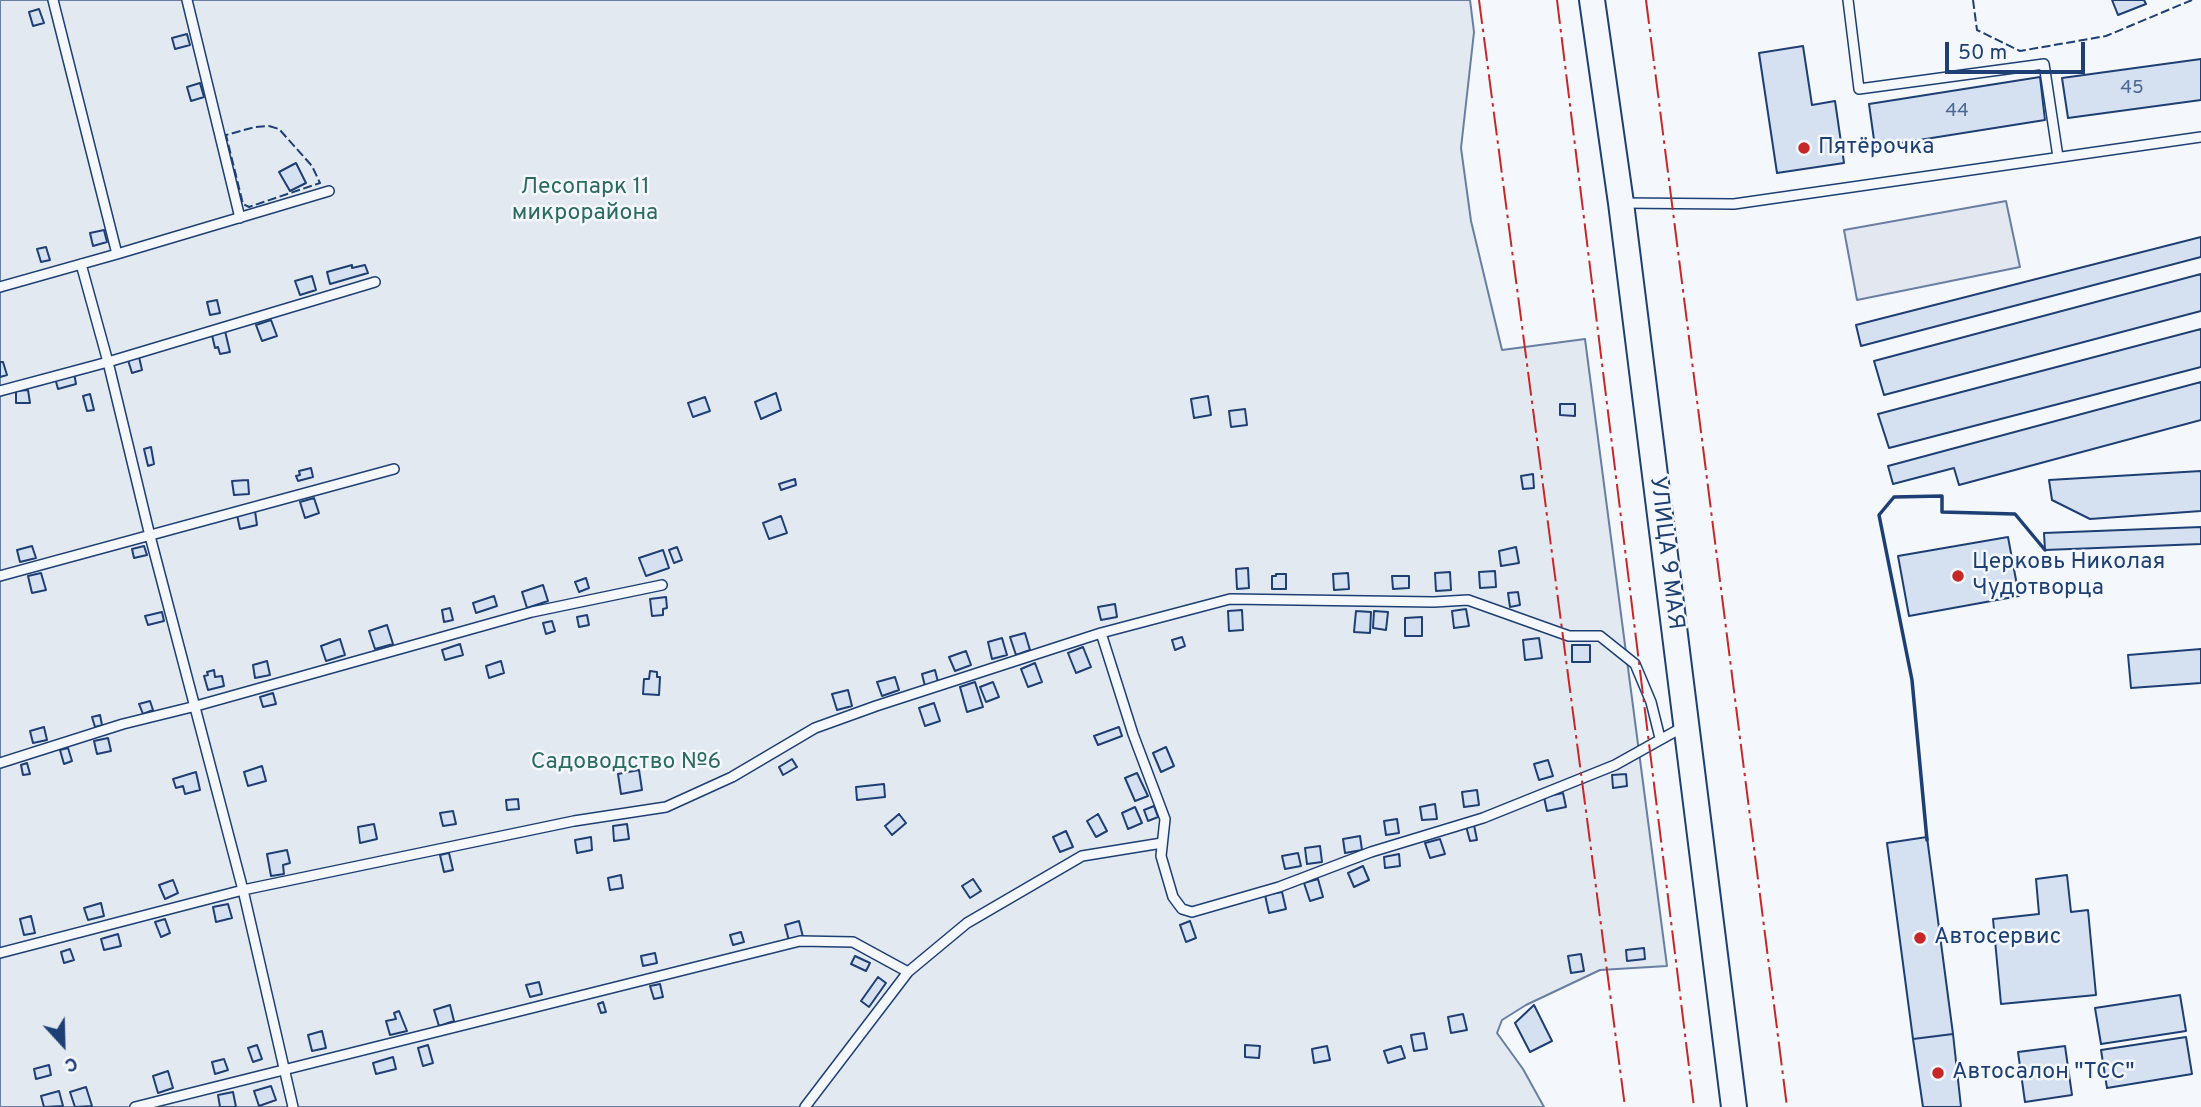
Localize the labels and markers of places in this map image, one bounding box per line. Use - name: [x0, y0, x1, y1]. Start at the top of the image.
- place label: Пятёрочка: [1818, 134, 1934, 162]
- marker: Пятёрочка: [1796, 140, 1812, 156]
- place label: Церковь Николая Чудотворца: [1972, 549, 2165, 603]
- marker: Церковь Николая Чудотворца: [1950, 568, 1966, 584]
- place label: Автосервис: [1934, 924, 2061, 952]
- marker: Автосервис: [1912, 930, 1928, 946]
- place label: Автосалон "ТСС": [1952, 1059, 2135, 1087]
- marker: Автосалон "ТСС": [1930, 1065, 1946, 1081]

